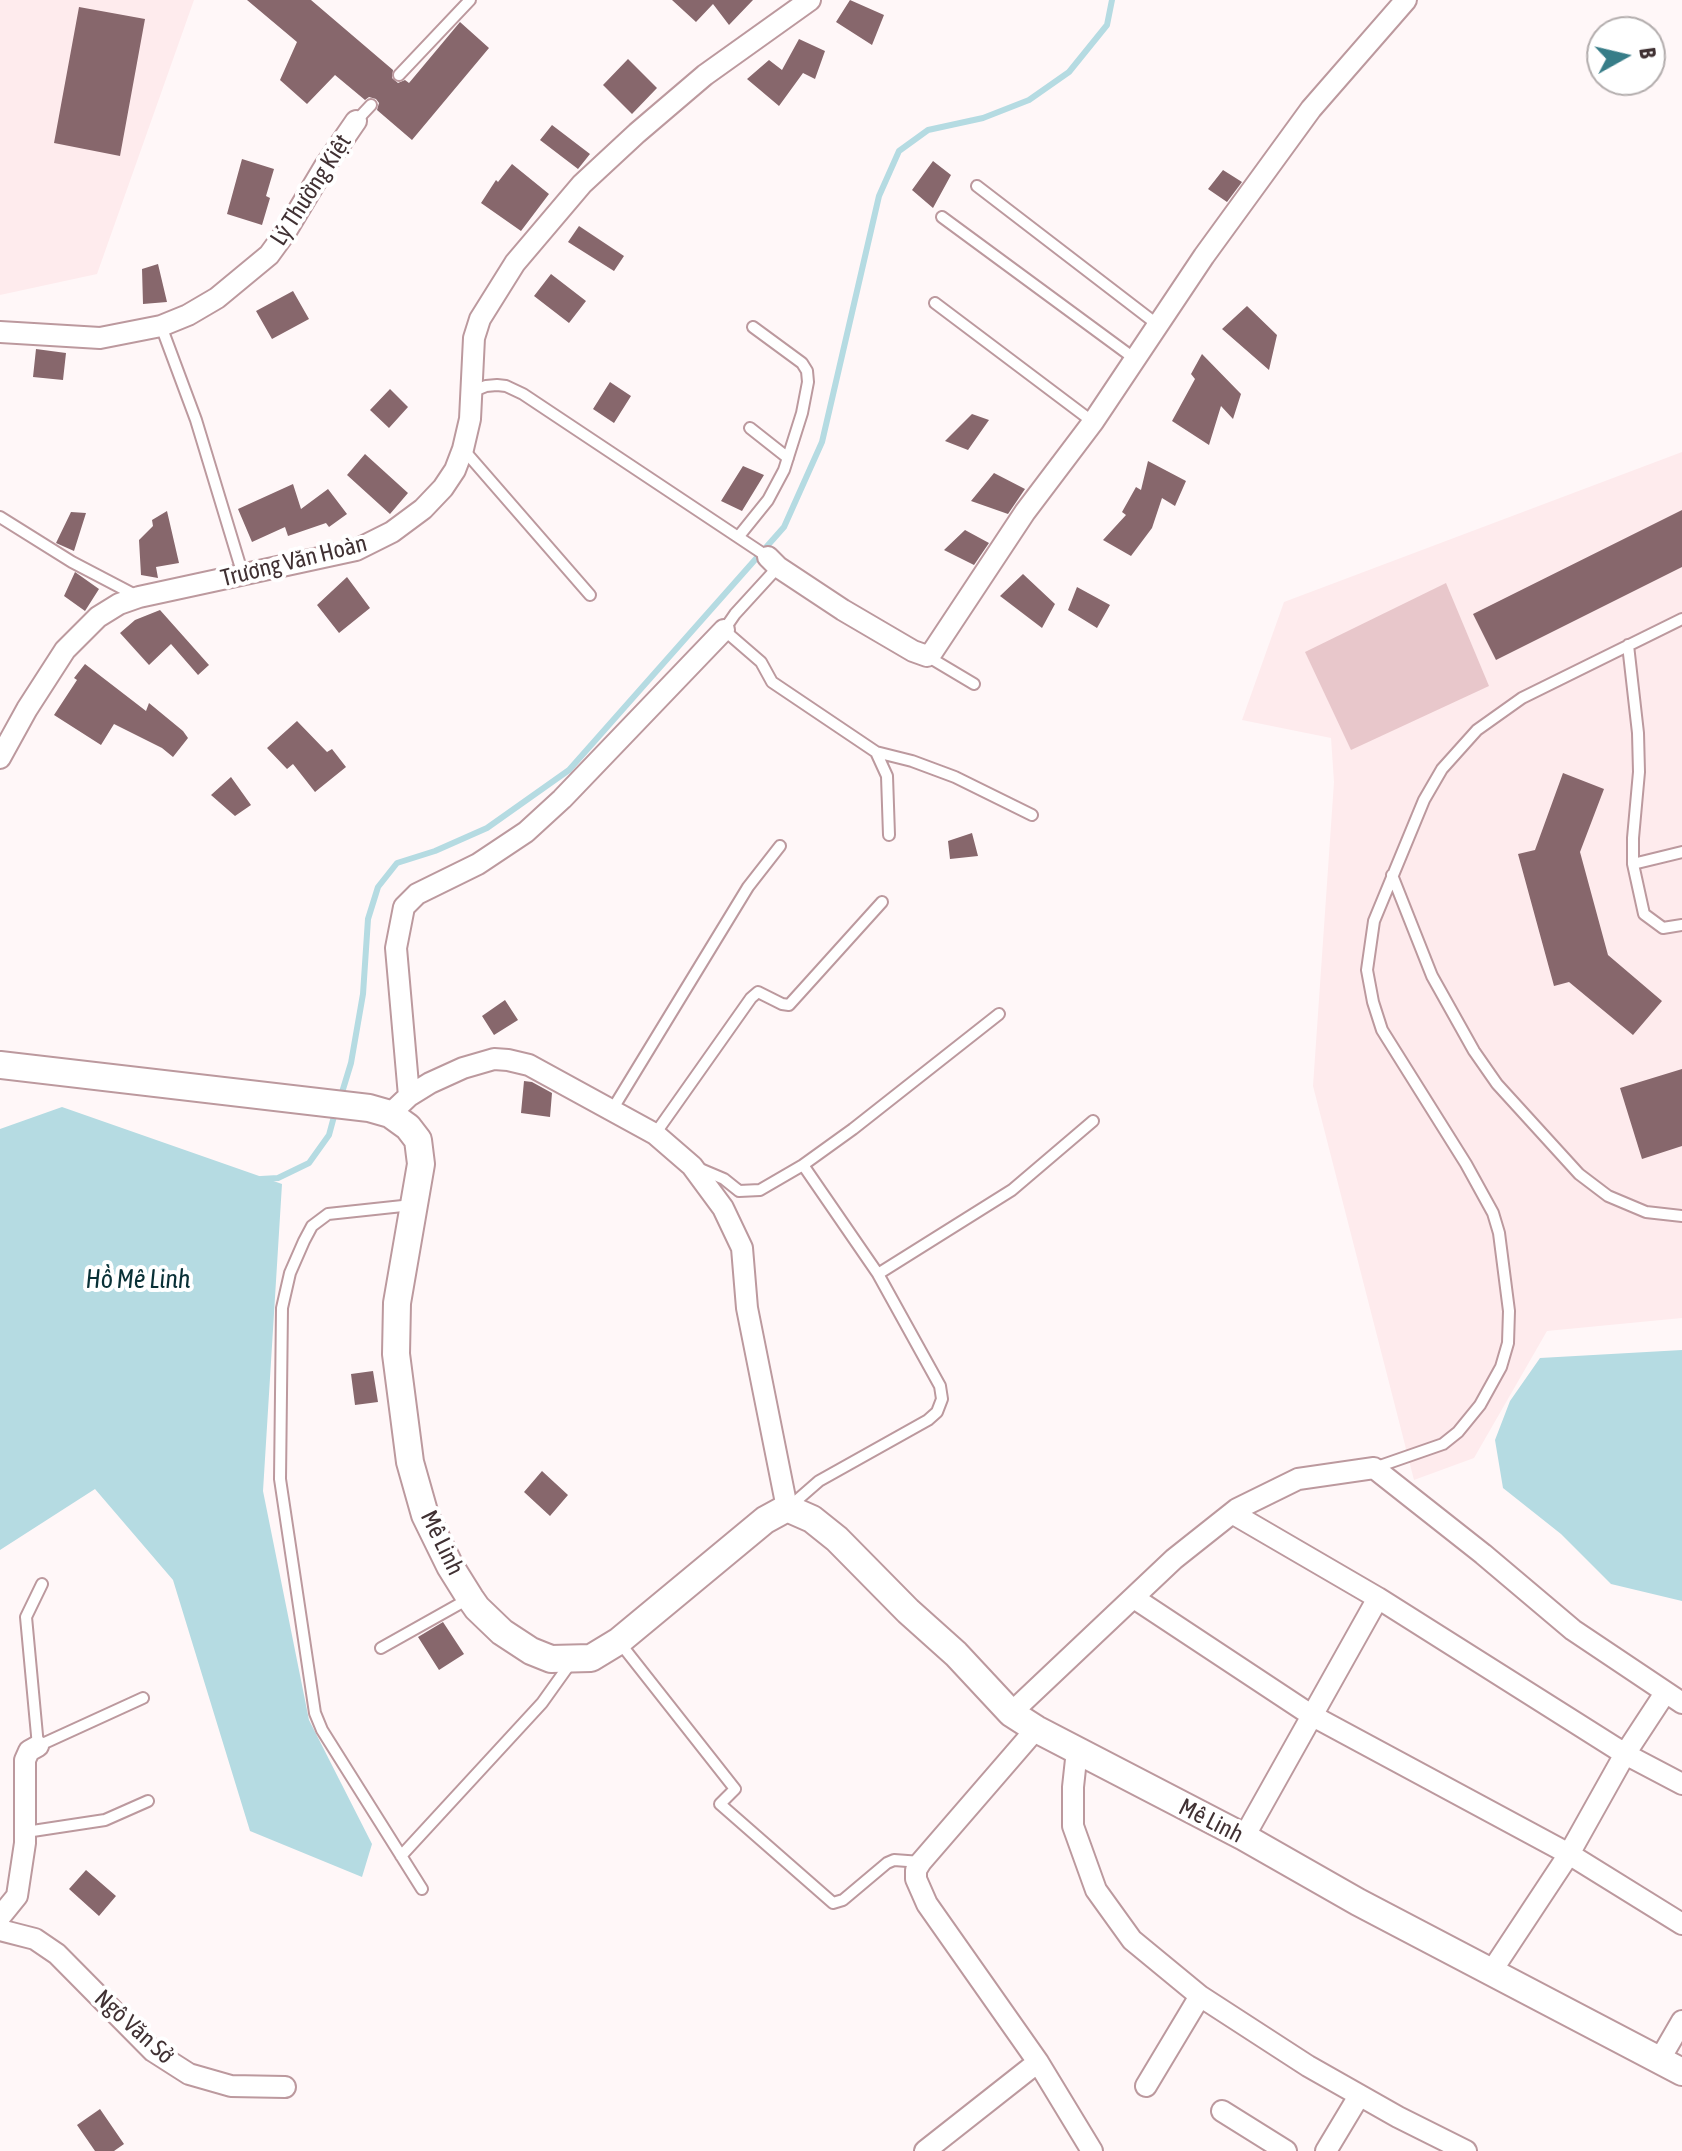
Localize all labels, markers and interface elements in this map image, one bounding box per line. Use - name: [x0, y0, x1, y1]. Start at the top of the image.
- north arrow: [1586, 16, 1666, 96]
- text: B: [1634, 46, 1661, 60]
- street label: Lý Thường Kiệt: [264, 129, 358, 251]
- street label: Trương Văn Hoàn: [218, 529, 370, 593]
- water label: Hồ Mê Linh: [86, 1264, 190, 1296]
- street label: Mê Linh: [414, 1506, 470, 1580]
- street label: Mê Linh: [1174, 1793, 1248, 1849]
- street label: Ngô Văn Sở: [88, 1984, 180, 2070]

